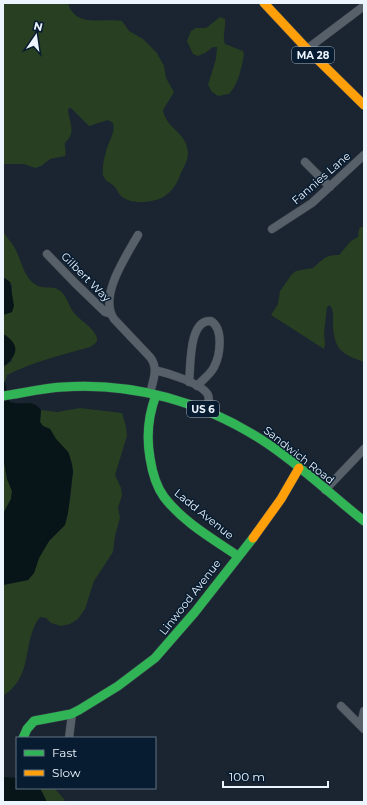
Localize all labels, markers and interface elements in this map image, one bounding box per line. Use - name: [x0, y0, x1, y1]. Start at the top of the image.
- north arrow: [16, 16, 56, 56]
- text: N: [32, 18, 44, 34]
- road number: MA 28: [292, 47, 334, 63]
- street label: Fannies Lane: [289, 149, 353, 207]
- street label: Gilbert Way: [58, 249, 114, 305]
- road number: US 6: [187, 401, 219, 417]
- street label: Sandwich Road: [261, 423, 337, 487]
- street label: Ladd Avenue: [172, 486, 237, 542]
- street label: Linwood Avenue: [156, 556, 224, 638]
- legend: [16, 737, 156, 789]
- text: Fast: [52, 745, 77, 760]
- scale bar: [223, 763, 328, 789]
- text: Slow: [52, 765, 81, 780]
- text: 100 m: [229, 769, 265, 784]

